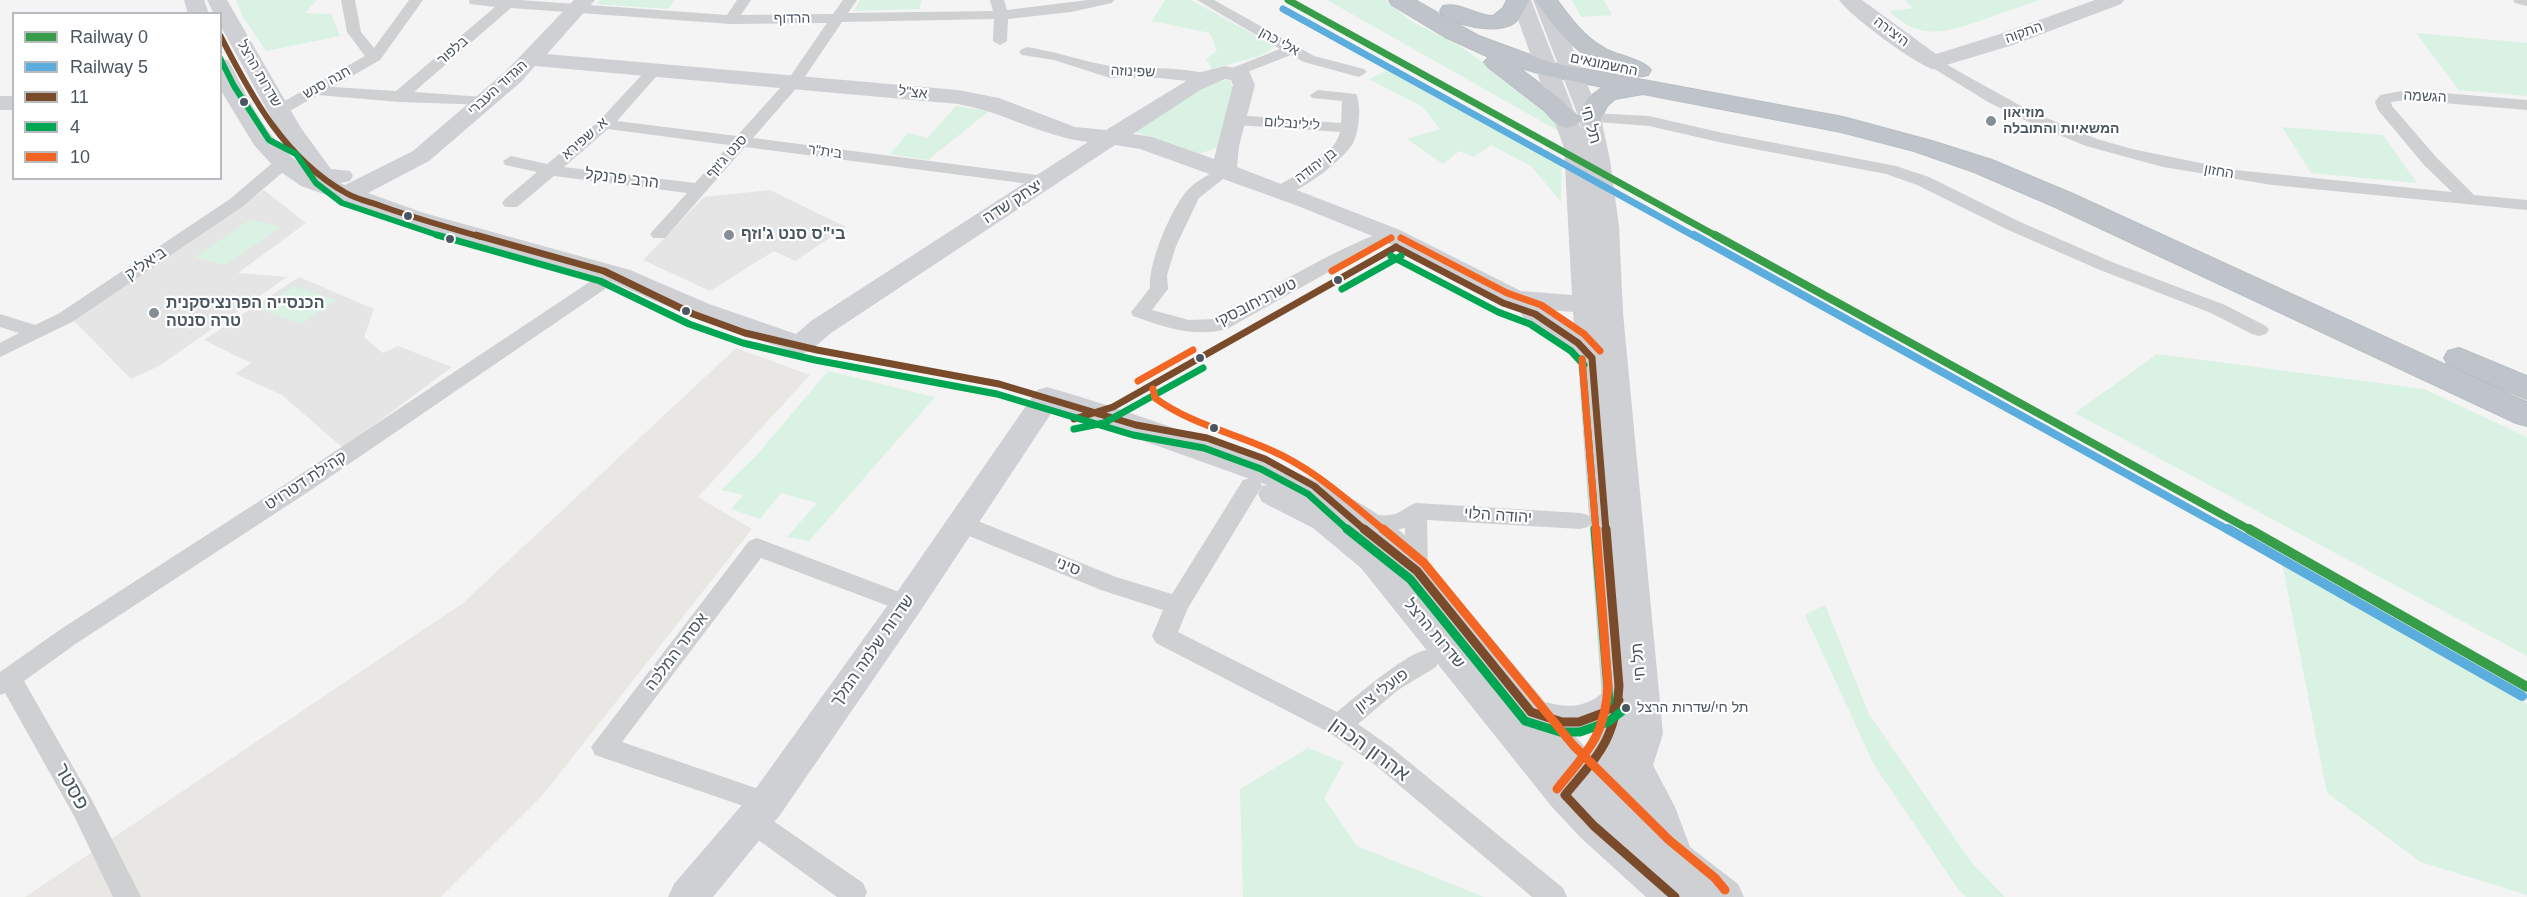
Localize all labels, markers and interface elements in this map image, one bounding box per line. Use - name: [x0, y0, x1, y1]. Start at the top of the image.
- street label: הרדוף: [774, 10, 810, 28]
- legend: [12, 12, 222, 180]
- street label: היצירה: [1870, 13, 1912, 51]
- street label: התקוה: [2003, 18, 2045, 48]
- street label: אלי כהן: [1256, 24, 1302, 60]
- text: Railway 0: [70, 27, 148, 47]
- street label: בלפור: [434, 33, 472, 69]
- street label: שדרות הרצל: [233, 38, 285, 110]
- street label: החשמונאים: [1569, 50, 1639, 80]
- text: Railway 5: [70, 57, 148, 77]
- street label: הגדוד העברי: [465, 57, 531, 119]
- street label: חנה סנש: [300, 63, 354, 103]
- street label: שפינוזה: [1110, 63, 1156, 81]
- street label: אצ"ל: [898, 83, 928, 103]
- text: 11: [70, 87, 89, 107]
- street label: הגשמה: [2403, 87, 2447, 107]
- unlabelled marker: [238, 96, 250, 108]
- street label: תל חי: [1575, 104, 1605, 146]
- place label: מוזיאון המשאיות והתובלה: [2003, 105, 2120, 138]
- street label: לילינבלום: [1263, 114, 1321, 134]
- marker: מוזיאון המשאיות והתובלה: [1984, 114, 1998, 128]
- street label: א. שפירא: [559, 115, 611, 163]
- text: 4: [70, 117, 80, 137]
- street label: סנט ג'וזף: [703, 132, 751, 182]
- street label: בית"ר: [807, 141, 843, 163]
- street label: בן יהודה: [1292, 145, 1340, 187]
- text: 10: [70, 147, 90, 167]
- street label: החזון: [2203, 161, 2235, 183]
- street label: הרב פרנקל: [584, 165, 660, 193]
- street label: יצחק שדה: [979, 176, 1047, 228]
- unlabelled marker: [402, 210, 414, 222]
- place label: בי"ס סנט ג'וזף: [741, 225, 845, 245]
- marker: בי"ס סנט ג'וזף: [722, 228, 736, 242]
- unlabelled marker: [444, 233, 456, 245]
- street label: ביאליק: [122, 243, 170, 285]
- street label: טשרניחובסקי: [1212, 274, 1300, 332]
- unlabelled marker: [1332, 274, 1344, 286]
- place label: הכנסייה הפרנציסקנית טרה סנטה: [166, 294, 324, 332]
- unlabelled marker: [680, 305, 692, 317]
- marker: הכנסייה הפרנציסקנית טרה סנטה: [147, 306, 161, 320]
- unlabelled marker: [1194, 352, 1206, 364]
- unlabelled marker: [1208, 422, 1220, 434]
- street label: קהילת דטרויט: [261, 447, 351, 515]
- street label: יהודה הלוי: [1463, 504, 1533, 528]
- street label: סיני: [1053, 553, 1083, 581]
- street label: שדרות שלמה המלך: [827, 591, 919, 711]
- street label: שדרות הרצל: [1399, 595, 1469, 673]
- street label: אסתר המלכה: [642, 609, 712, 695]
- street label: תל חי: [1628, 642, 1650, 682]
- street label: פועלי ציון: [1352, 665, 1412, 717]
- place label: תל חי/שדרות הרצל: [1637, 700, 1748, 716]
- marker: תל חי/שדרות הרצל: [1620, 702, 1632, 714]
- street label: אהרון הכהן: [1324, 713, 1414, 787]
- street label: פסטר: [49, 760, 93, 814]

